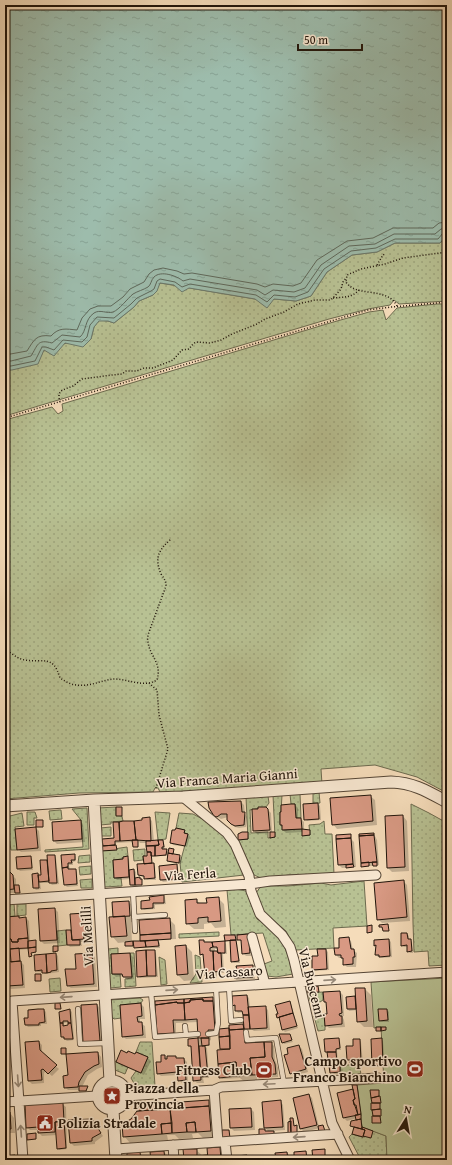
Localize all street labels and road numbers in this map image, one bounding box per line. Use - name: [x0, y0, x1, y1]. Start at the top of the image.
- street label: Via Franca Maria Gianni: [156, 763, 298, 793]
- street label: Via Ferla: [163, 862, 217, 886]
- street label: Via Melilli: [75, 905, 99, 967]
- street label: Via Buscemi: [294, 946, 330, 1020]
- street label: Via Cassaro: [195, 960, 263, 984]

